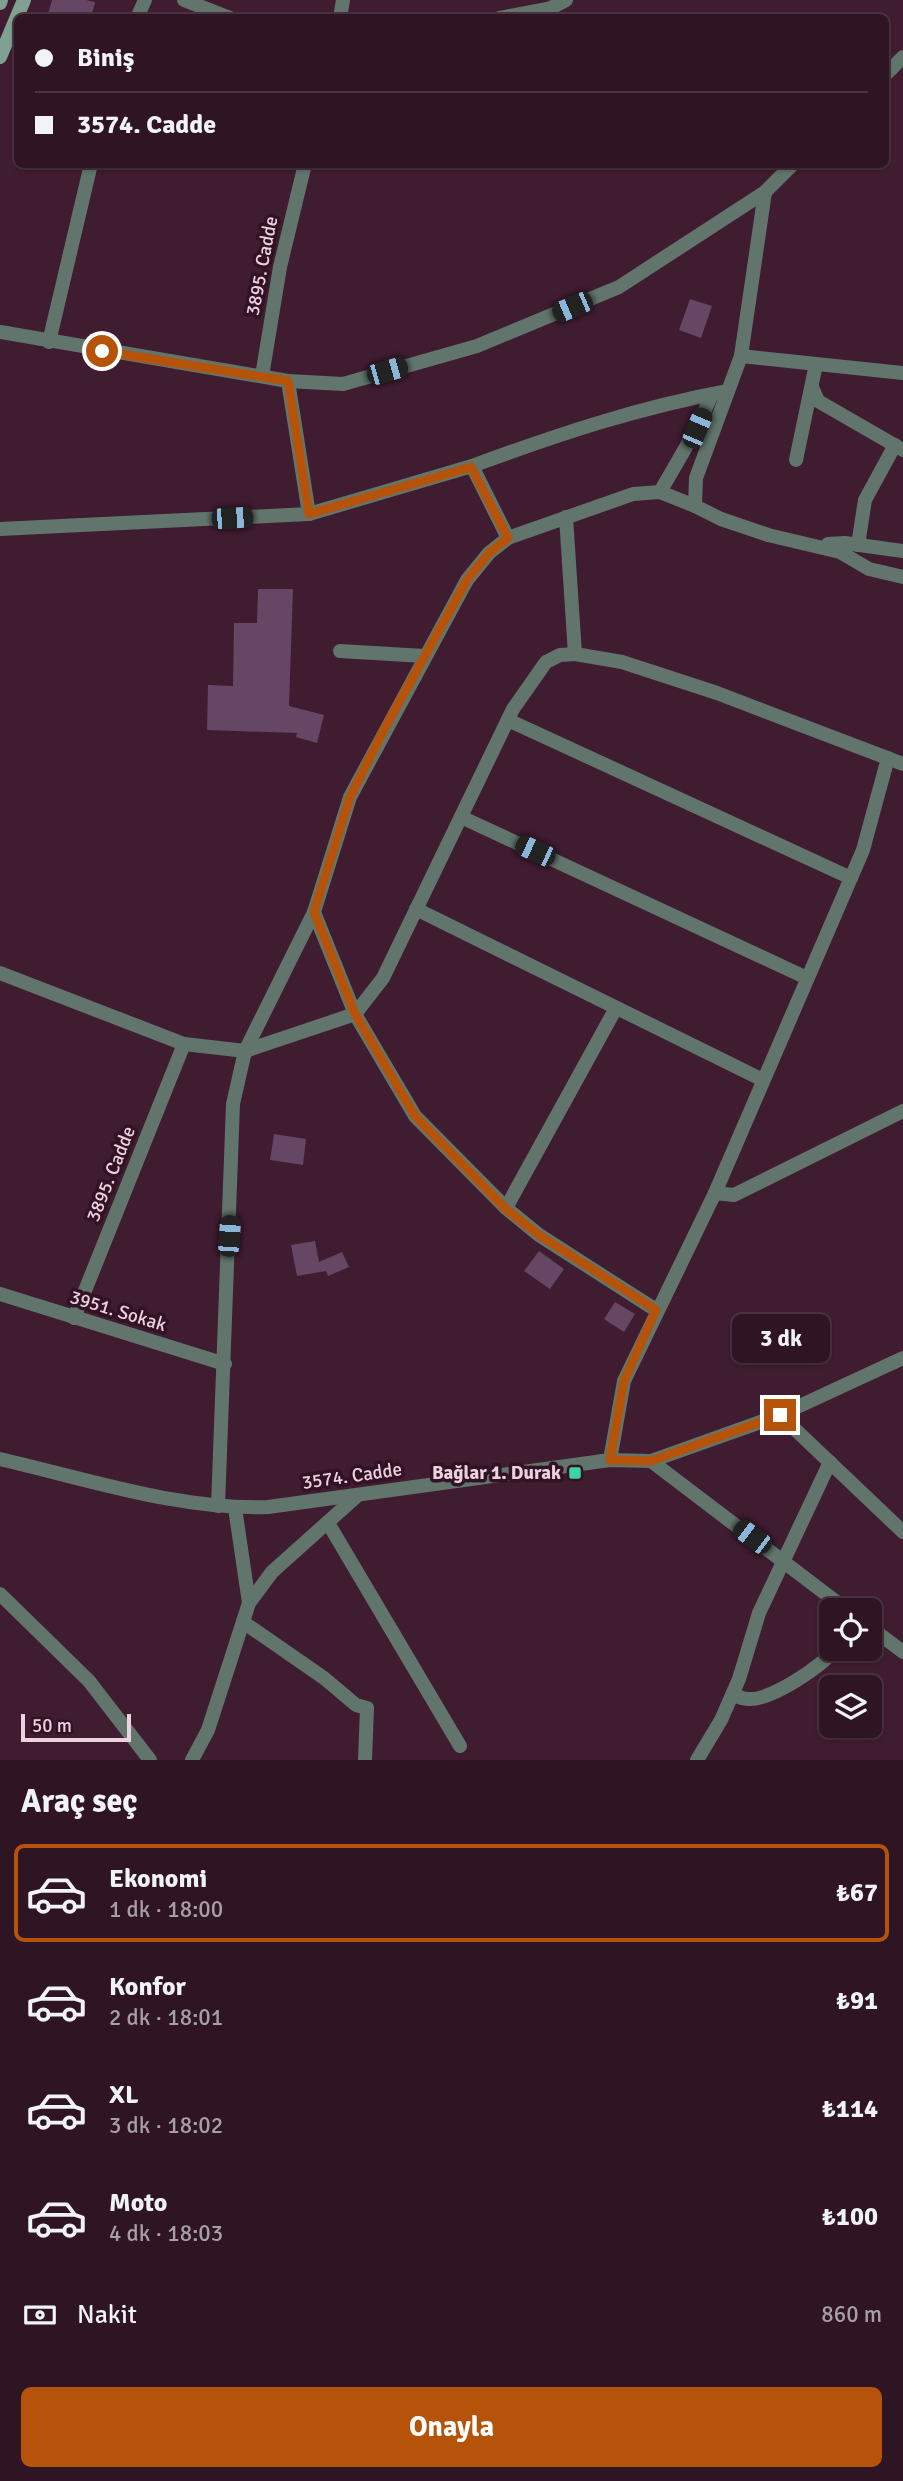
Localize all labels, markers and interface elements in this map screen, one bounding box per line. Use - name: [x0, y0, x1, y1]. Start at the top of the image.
- text: Biniş: [77, 42, 134, 74]
- text: 3574. Cadde: [77, 109, 216, 141]
- street label: 3895. Cadde: [241, 214, 283, 318]
- car: [549, 289, 596, 325]
- route start: [86, 335, 118, 367]
- car: [364, 355, 411, 387]
- car: [680, 405, 715, 451]
- car: [211, 506, 254, 530]
- car: [512, 833, 559, 869]
- street label: 3895. Cadde: [81, 1123, 141, 1225]
- car: [218, 1214, 241, 1258]
- street label: 3951. Sokak: [67, 1285, 169, 1337]
- callout: 3 dk: [731, 1314, 829, 1362]
- text: 3 dk: [760, 1324, 802, 1353]
- route end: [764, 1399, 796, 1431]
- street label: 3574. Cadde: [300, 1457, 404, 1495]
- place label: Bağlar 1. Durak: [432, 1461, 561, 1485]
- marker: Bağlar 1. Durak: [567, 1465, 583, 1481]
- car: [729, 1516, 776, 1558]
- map controls: [819, 1598, 882, 1738]
- button: locate: [819, 1598, 882, 1661]
- button: layers: [819, 1675, 882, 1738]
- scale bar: [21, 1711, 131, 1743]
- text: 50 m: [32, 1714, 72, 1738]
- text: Araç seç: [21, 1782, 138, 1821]
- icon: car: [25, 1862, 88, 1925]
- text: Ekonomi: [109, 1863, 207, 1895]
- text: ₺67: [836, 1877, 878, 1909]
- text: 1 dk · 18:00: [109, 1895, 223, 1924]
- icon: car: [25, 1970, 88, 2033]
- text: Konfor: [109, 1971, 186, 2003]
- text: ₺91: [836, 1985, 878, 2017]
- text: 2 dk · 18:01: [109, 2003, 223, 2032]
- icon: car: [25, 2078, 88, 2141]
- text: XL: [109, 2079, 139, 2111]
- text: ₺114: [822, 2093, 878, 2125]
- text: 3 dk · 18:02: [109, 2111, 223, 2140]
- icon: car: [25, 2186, 88, 2249]
- text: Moto: [109, 2187, 167, 2219]
- text: ₺100: [822, 2201, 878, 2233]
- text: 4 dk · 18:03: [109, 2219, 223, 2248]
- icon: cash: [21, 2296, 59, 2334]
- text: Nakit: [77, 2299, 137, 2331]
- text: 860 m: [821, 2300, 882, 2329]
- button: Onayla: [21, 2387, 882, 2467]

